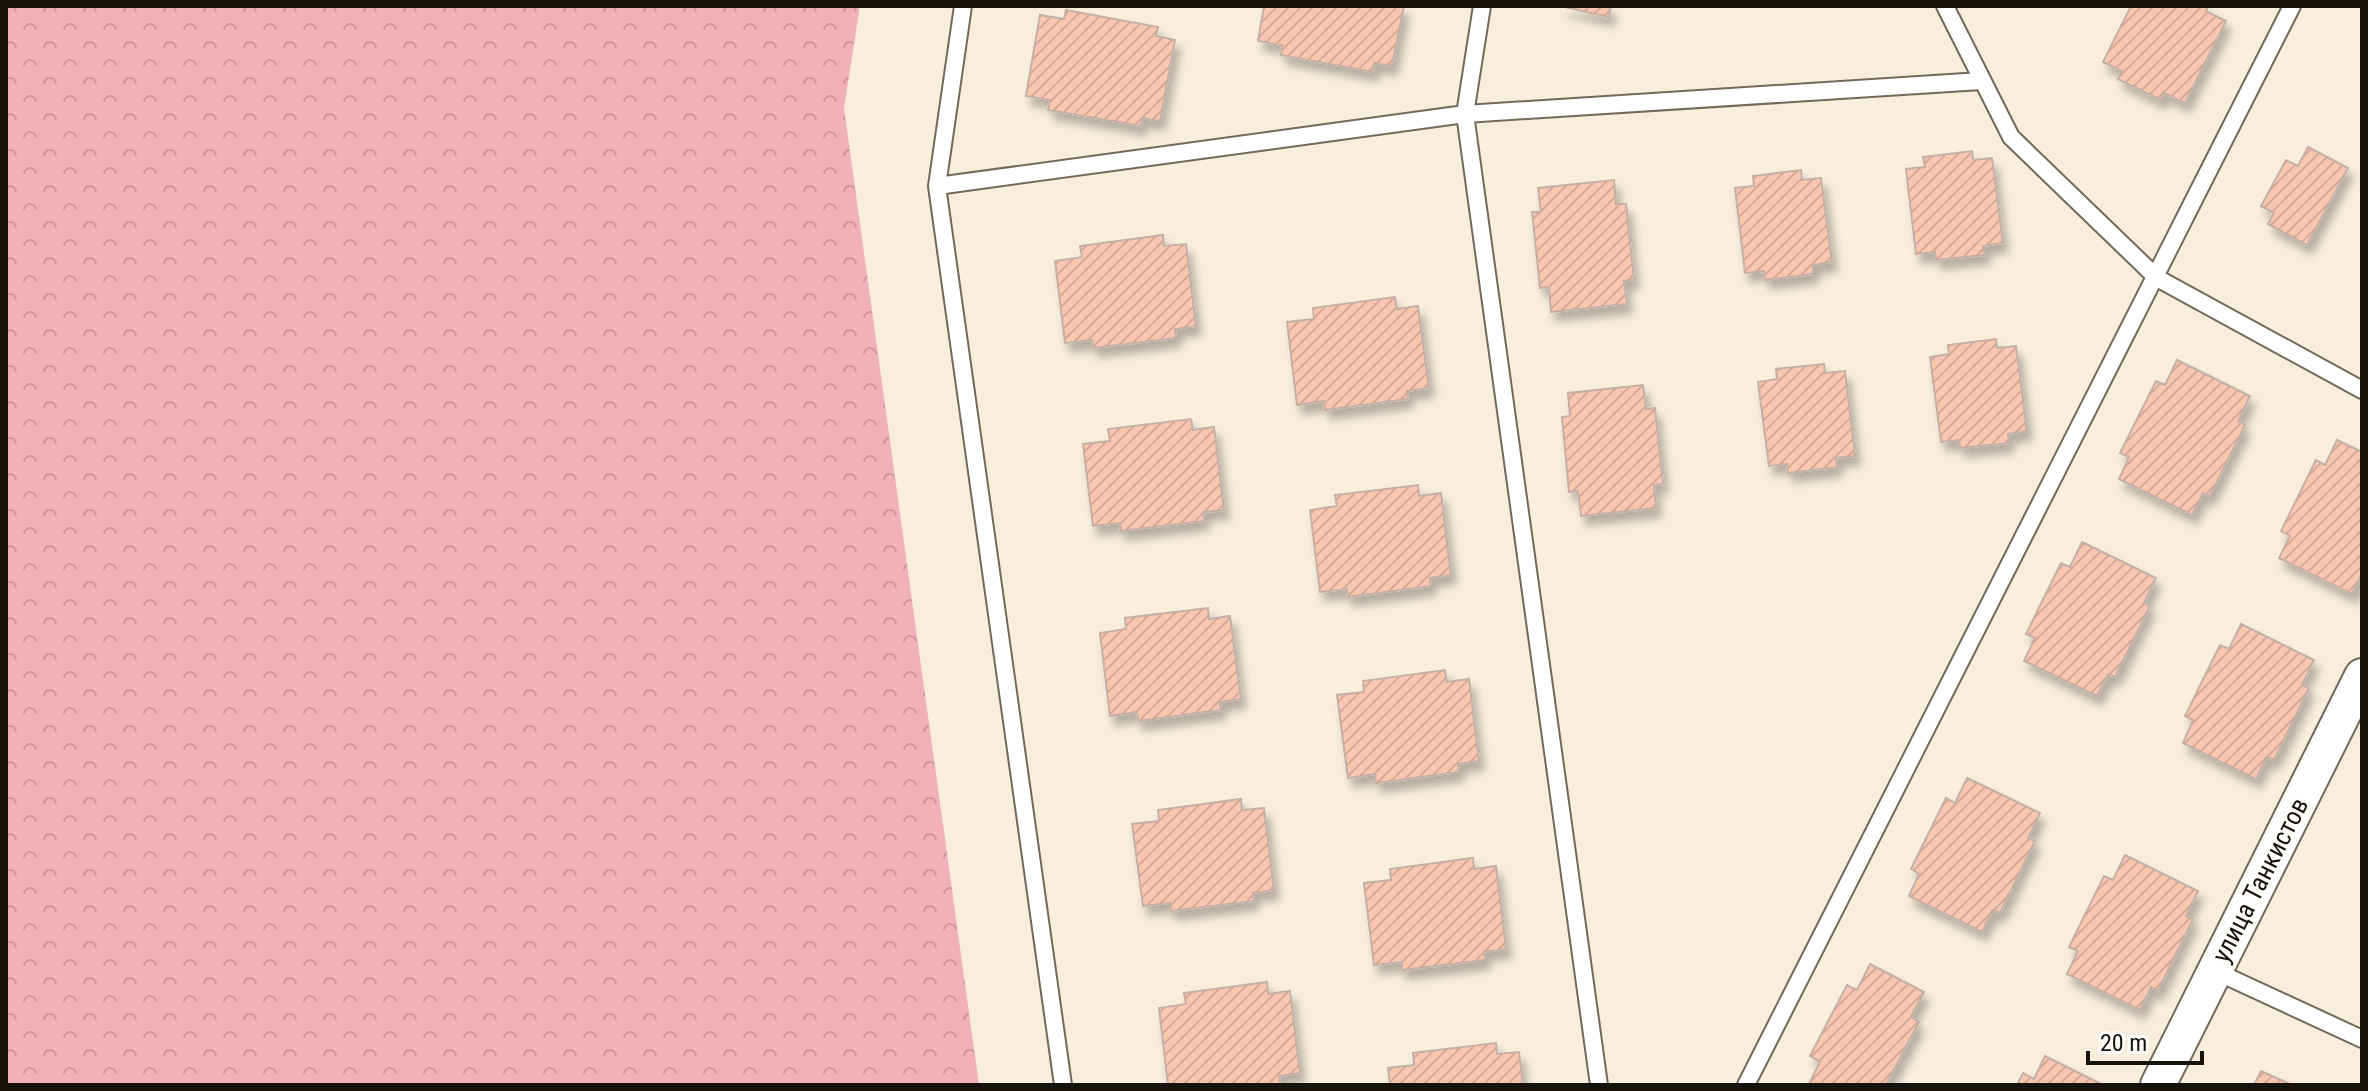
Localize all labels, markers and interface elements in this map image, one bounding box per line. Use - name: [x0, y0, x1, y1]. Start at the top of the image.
- street label: улица Танкистов: [2206, 793, 2314, 967]
- scale bar: [2088, 1015, 2202, 1065]
- text: 20 m: [2100, 1029, 2147, 1057]

